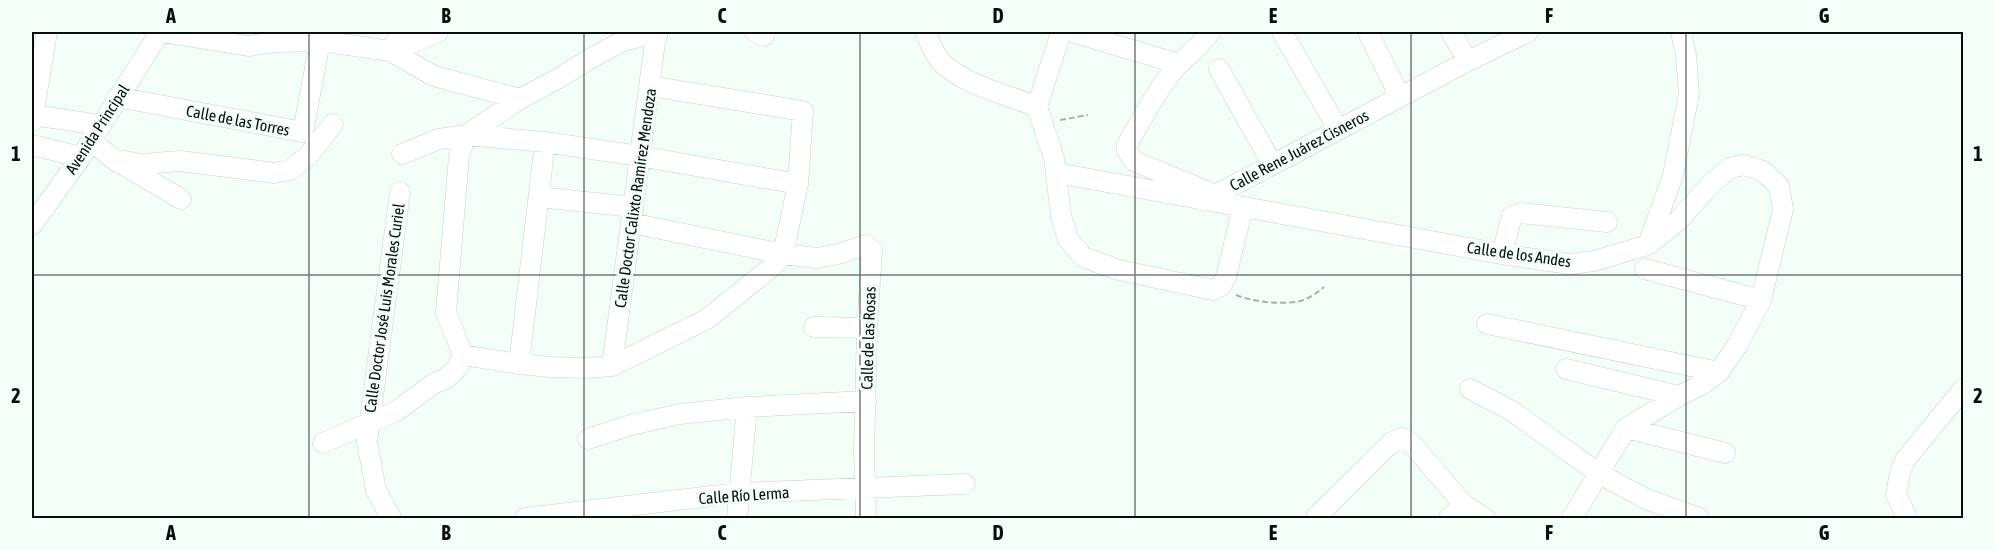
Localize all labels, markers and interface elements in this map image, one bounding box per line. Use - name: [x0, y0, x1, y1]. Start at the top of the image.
- text: A: [165, 4, 176, 27]
- text: B: [441, 4, 451, 27]
- text: C: [718, 4, 727, 27]
- text: D: [992, 4, 1004, 27]
- text: E: [1269, 4, 1278, 27]
- text: F: [1545, 4, 1553, 27]
- text: G: [1819, 4, 1830, 27]
- street label: Avenida Principal: [61, 80, 134, 178]
- street label: Calle Doctor Calixto Ramírez Mendoza: [611, 87, 659, 309]
- street label: Calle de las Torres: [185, 101, 292, 139]
- street label: Calle Rene Juárez Cisneros: [1227, 106, 1372, 194]
- text: 1: [11, 142, 21, 165]
- text: 1: [1973, 142, 1983, 165]
- street label: Calle Doctor José Luis Morales Curiel: [360, 202, 408, 414]
- street label: Calle de los Andes: [1466, 238, 1573, 270]
- street label: Calle de las Rosas: [857, 286, 879, 390]
- text: 2: [11, 384, 21, 407]
- text: 2: [1973, 384, 1983, 407]
- street label: Calle Río Lerma: [698, 483, 790, 507]
- text: A: [165, 521, 176, 544]
- text: B: [441, 521, 451, 544]
- text: C: [718, 521, 727, 544]
- text: D: [992, 521, 1004, 544]
- text: E: [1269, 521, 1278, 544]
- text: F: [1545, 521, 1553, 544]
- text: G: [1819, 521, 1830, 544]

